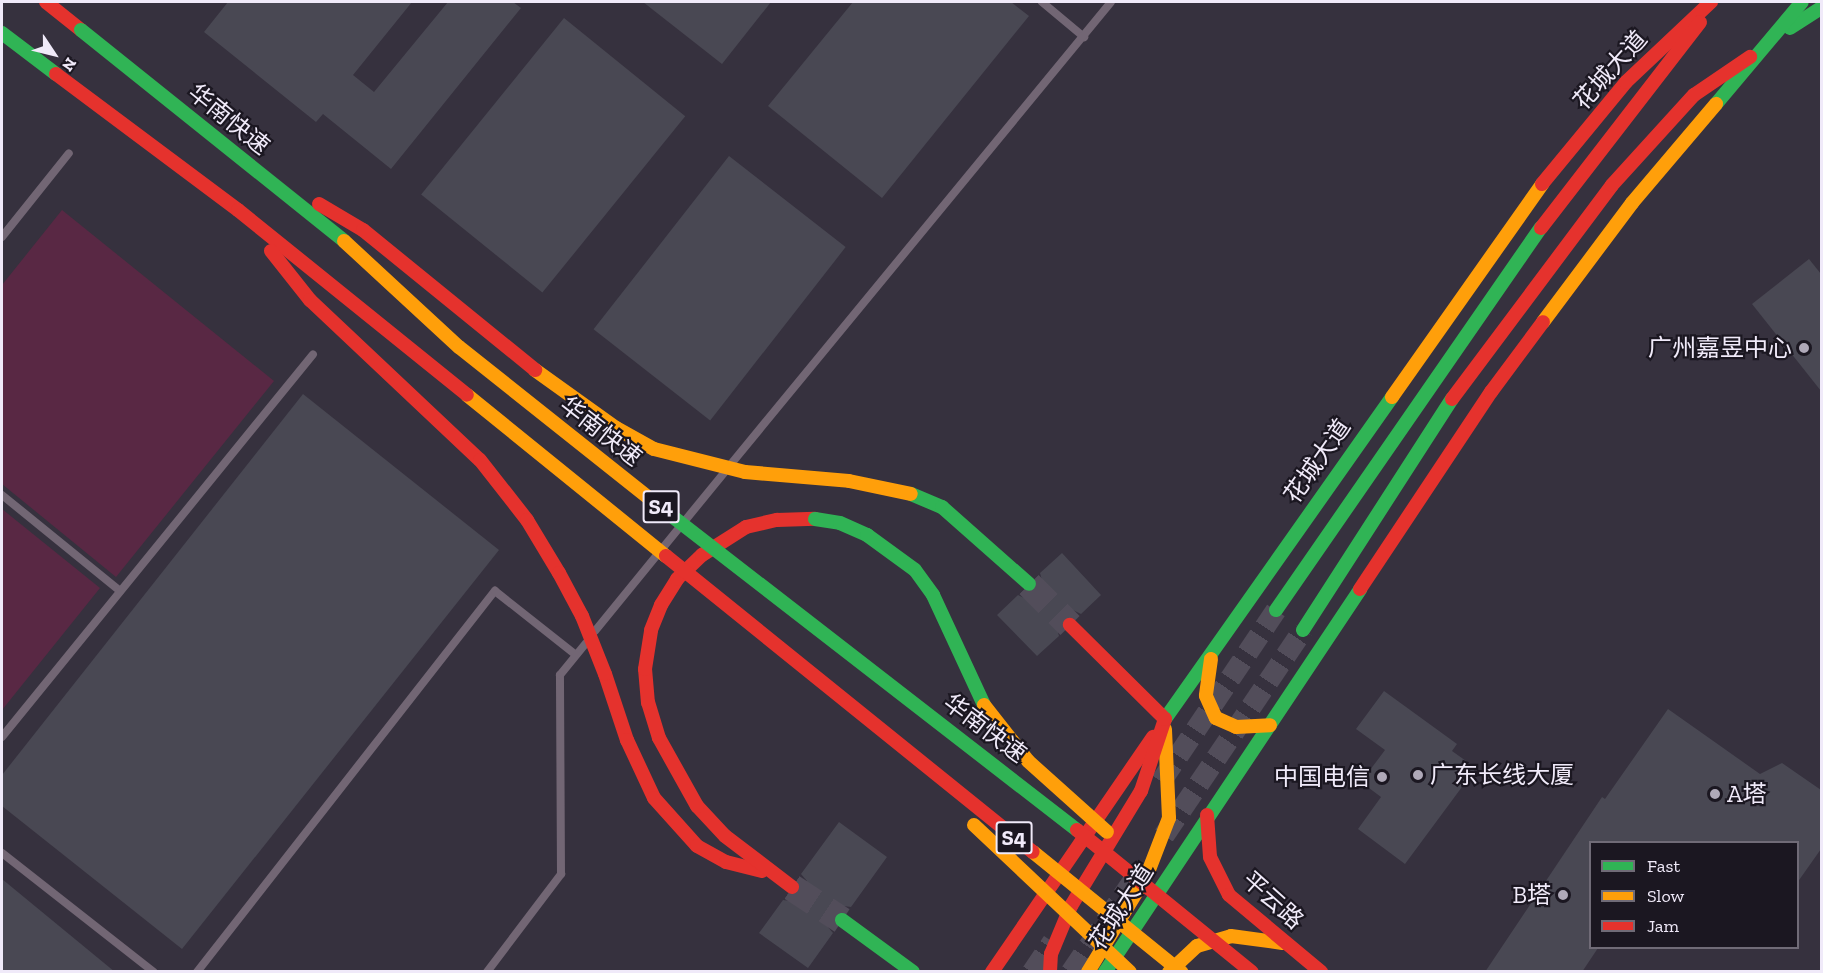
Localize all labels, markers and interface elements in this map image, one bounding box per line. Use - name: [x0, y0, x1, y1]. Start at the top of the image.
- north arrow: [24, 24, 84, 84]
- street label: 花城大道: [1567, 25, 1653, 115]
- text: N: [58, 54, 80, 75]
- street label: 华南快速: [183, 78, 275, 160]
- place label: 广州嘉昱中心: [1648, 334, 1792, 362]
- marker: 广州嘉昱中心: [1797, 341, 1811, 355]
- street label: 华南快速: [554, 390, 648, 472]
- street label: 花城大道: [1278, 413, 1356, 509]
- road number: S4: [642, 488, 680, 526]
- street label: 华南快速: [938, 688, 1032, 768]
- place label: 广东长线大厦: [1430, 761, 1574, 789]
- place label: 中国电信: [1274, 763, 1370, 791]
- marker: 广东长线大厦: [1411, 768, 1425, 782]
- marker: 中国电信: [1375, 770, 1389, 784]
- place label: A塔: [1727, 780, 1767, 808]
- marker: A塔: [1708, 787, 1722, 801]
- road number: S4: [994, 819, 1034, 857]
- legend: [1589, 841, 1799, 949]
- text: Fast: [1647, 855, 1680, 877]
- street label: 花城大道: [1083, 859, 1159, 955]
- street label: 平云路: [1237, 865, 1309, 935]
- place label: B塔: [1513, 881, 1551, 909]
- text: Slow: [1647, 885, 1684, 907]
- marker: B塔: [1556, 888, 1570, 902]
- text: Jam: [1647, 915, 1679, 937]

